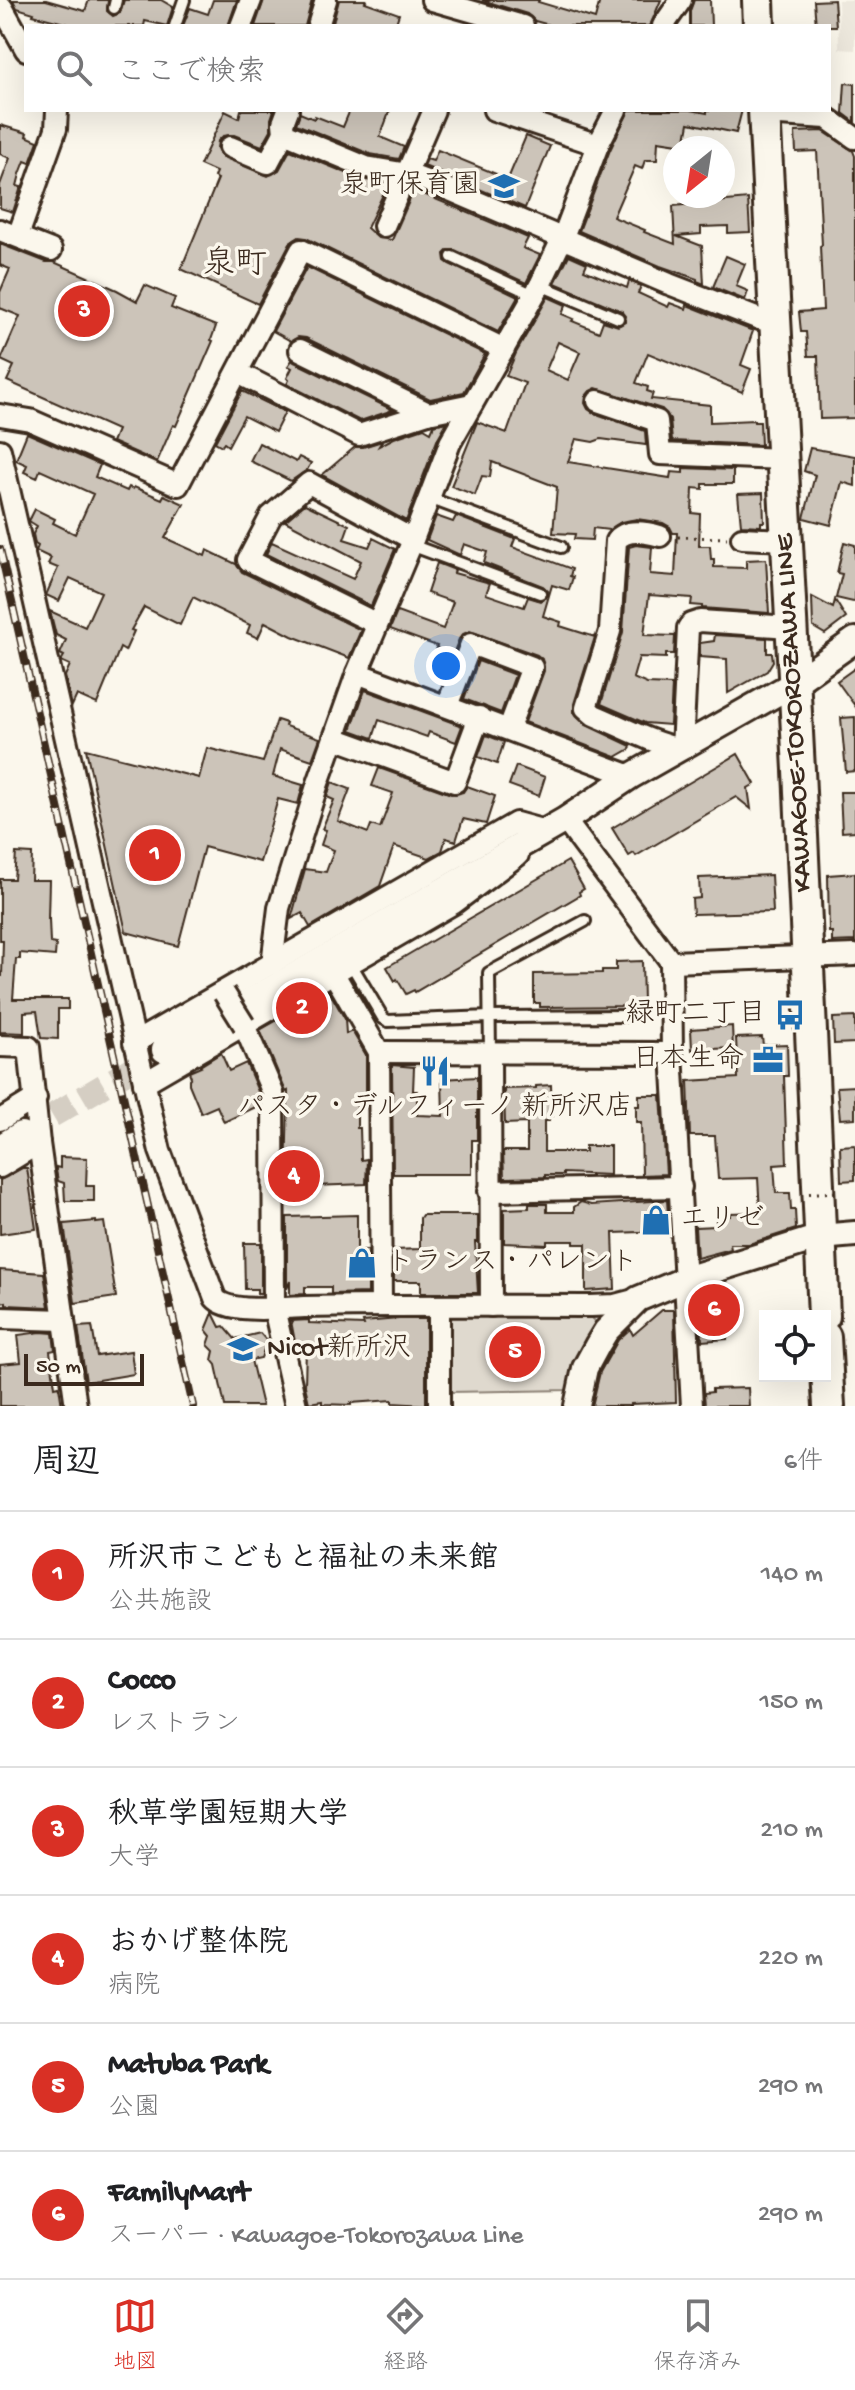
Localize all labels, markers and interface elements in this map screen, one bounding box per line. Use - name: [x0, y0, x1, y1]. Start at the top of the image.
- search box: [24, 24, 831, 112]
- icon: search: [52, 46, 96, 90]
- text: ここで検索: [116, 57, 266, 92]
- north arrow: [663, 136, 735, 208]
- place label: 泉町保育園: [340, 169, 480, 203]
- school or university icon: 泉町保育園: [487, 169, 521, 203]
- district label: 泉町: [203, 245, 267, 285]
- pin: 3: [58, 281, 110, 341]
- street label: KAWAGOE-TOKOROZAWA LINE: [769, 531, 821, 893]
- your location: [426, 646, 466, 686]
- pin: 1: [129, 825, 181, 885]
- pin: 2: [276, 978, 328, 1038]
- place label: 緑町二丁目: [626, 998, 766, 1032]
- bus stop icon: 緑町二丁目: [773, 998, 807, 1032]
- place label: 日本生命: [632, 1043, 744, 1077]
- office icon: 日本生命: [751, 1043, 785, 1077]
- restaurant icon: パスタ・デルフィーノ 新所沢店: [418, 1054, 452, 1088]
- place label: パスタ・デルフィーノ 新所沢店: [237, 1091, 633, 1125]
- pin: 4: [268, 1146, 320, 1206]
- shop icon: エリゼ: [639, 1203, 673, 1237]
- place label: エリゼ: [680, 1204, 764, 1237]
- shop icon: トランス・パレント: [345, 1246, 379, 1280]
- place label: トランス・パレント: [386, 1247, 638, 1280]
- pin: 6: [688, 1280, 740, 1340]
- map controls: [759, 1310, 831, 1382]
- button: locate: [759, 1310, 831, 1382]
- pin: 5: [489, 1322, 541, 1382]
- school or university icon: Nicot新所沢: [226, 1332, 260, 1366]
- place label: Nicot新所沢: [267, 1333, 411, 1366]
- scale bar: [24, 1350, 144, 1386]
- text: 50 m: [36, 1355, 81, 1381]
- text: 周辺: [32, 1445, 100, 1485]
- text: 6件: [784, 1448, 823, 1479]
- text: 所沢市こどもと福祉の未来館: [108, 1543, 498, 1578]
- text: 1: [53, 1560, 63, 1591]
- text: 140 m: [761, 1560, 823, 1591]
- text: 公共施設: [108, 1588, 212, 1619]
- text: Cocco: [108, 1665, 176, 1700]
- text: 2: [52, 1688, 64, 1719]
- text: 150 m: [759, 1688, 823, 1719]
- text: レストラン: [108, 1710, 240, 1741]
- text: 秋草学園短期大学: [108, 1799, 348, 1834]
- text: 3: [51, 1816, 65, 1847]
- text: 210 m: [760, 1816, 823, 1847]
- text: 大学: [108, 1844, 160, 1875]
- text: おかげ整体院: [108, 1927, 288, 1962]
- text: 4: [52, 1944, 64, 1975]
- text: 220 m: [758, 1944, 823, 1975]
- text: 病院: [108, 1972, 160, 2003]
- text: Matuba Park: [108, 2049, 269, 2084]
- text: 5: [51, 2072, 65, 2103]
- text: 290 m: [758, 2072, 823, 2103]
- text: 公園: [108, 2094, 160, 2125]
- text: FamilyMart: [108, 2177, 250, 2212]
- text: 6: [51, 2200, 65, 2231]
- text: 290 m: [758, 2200, 823, 2231]
- text: スーパー · Kawagoe-Tokorozawa Line: [108, 2222, 524, 2253]
- tab: 地図: [113, 2294, 157, 2377]
- tab: 経路: [383, 2294, 428, 2377]
- tab: 保存済み: [654, 2294, 742, 2377]

